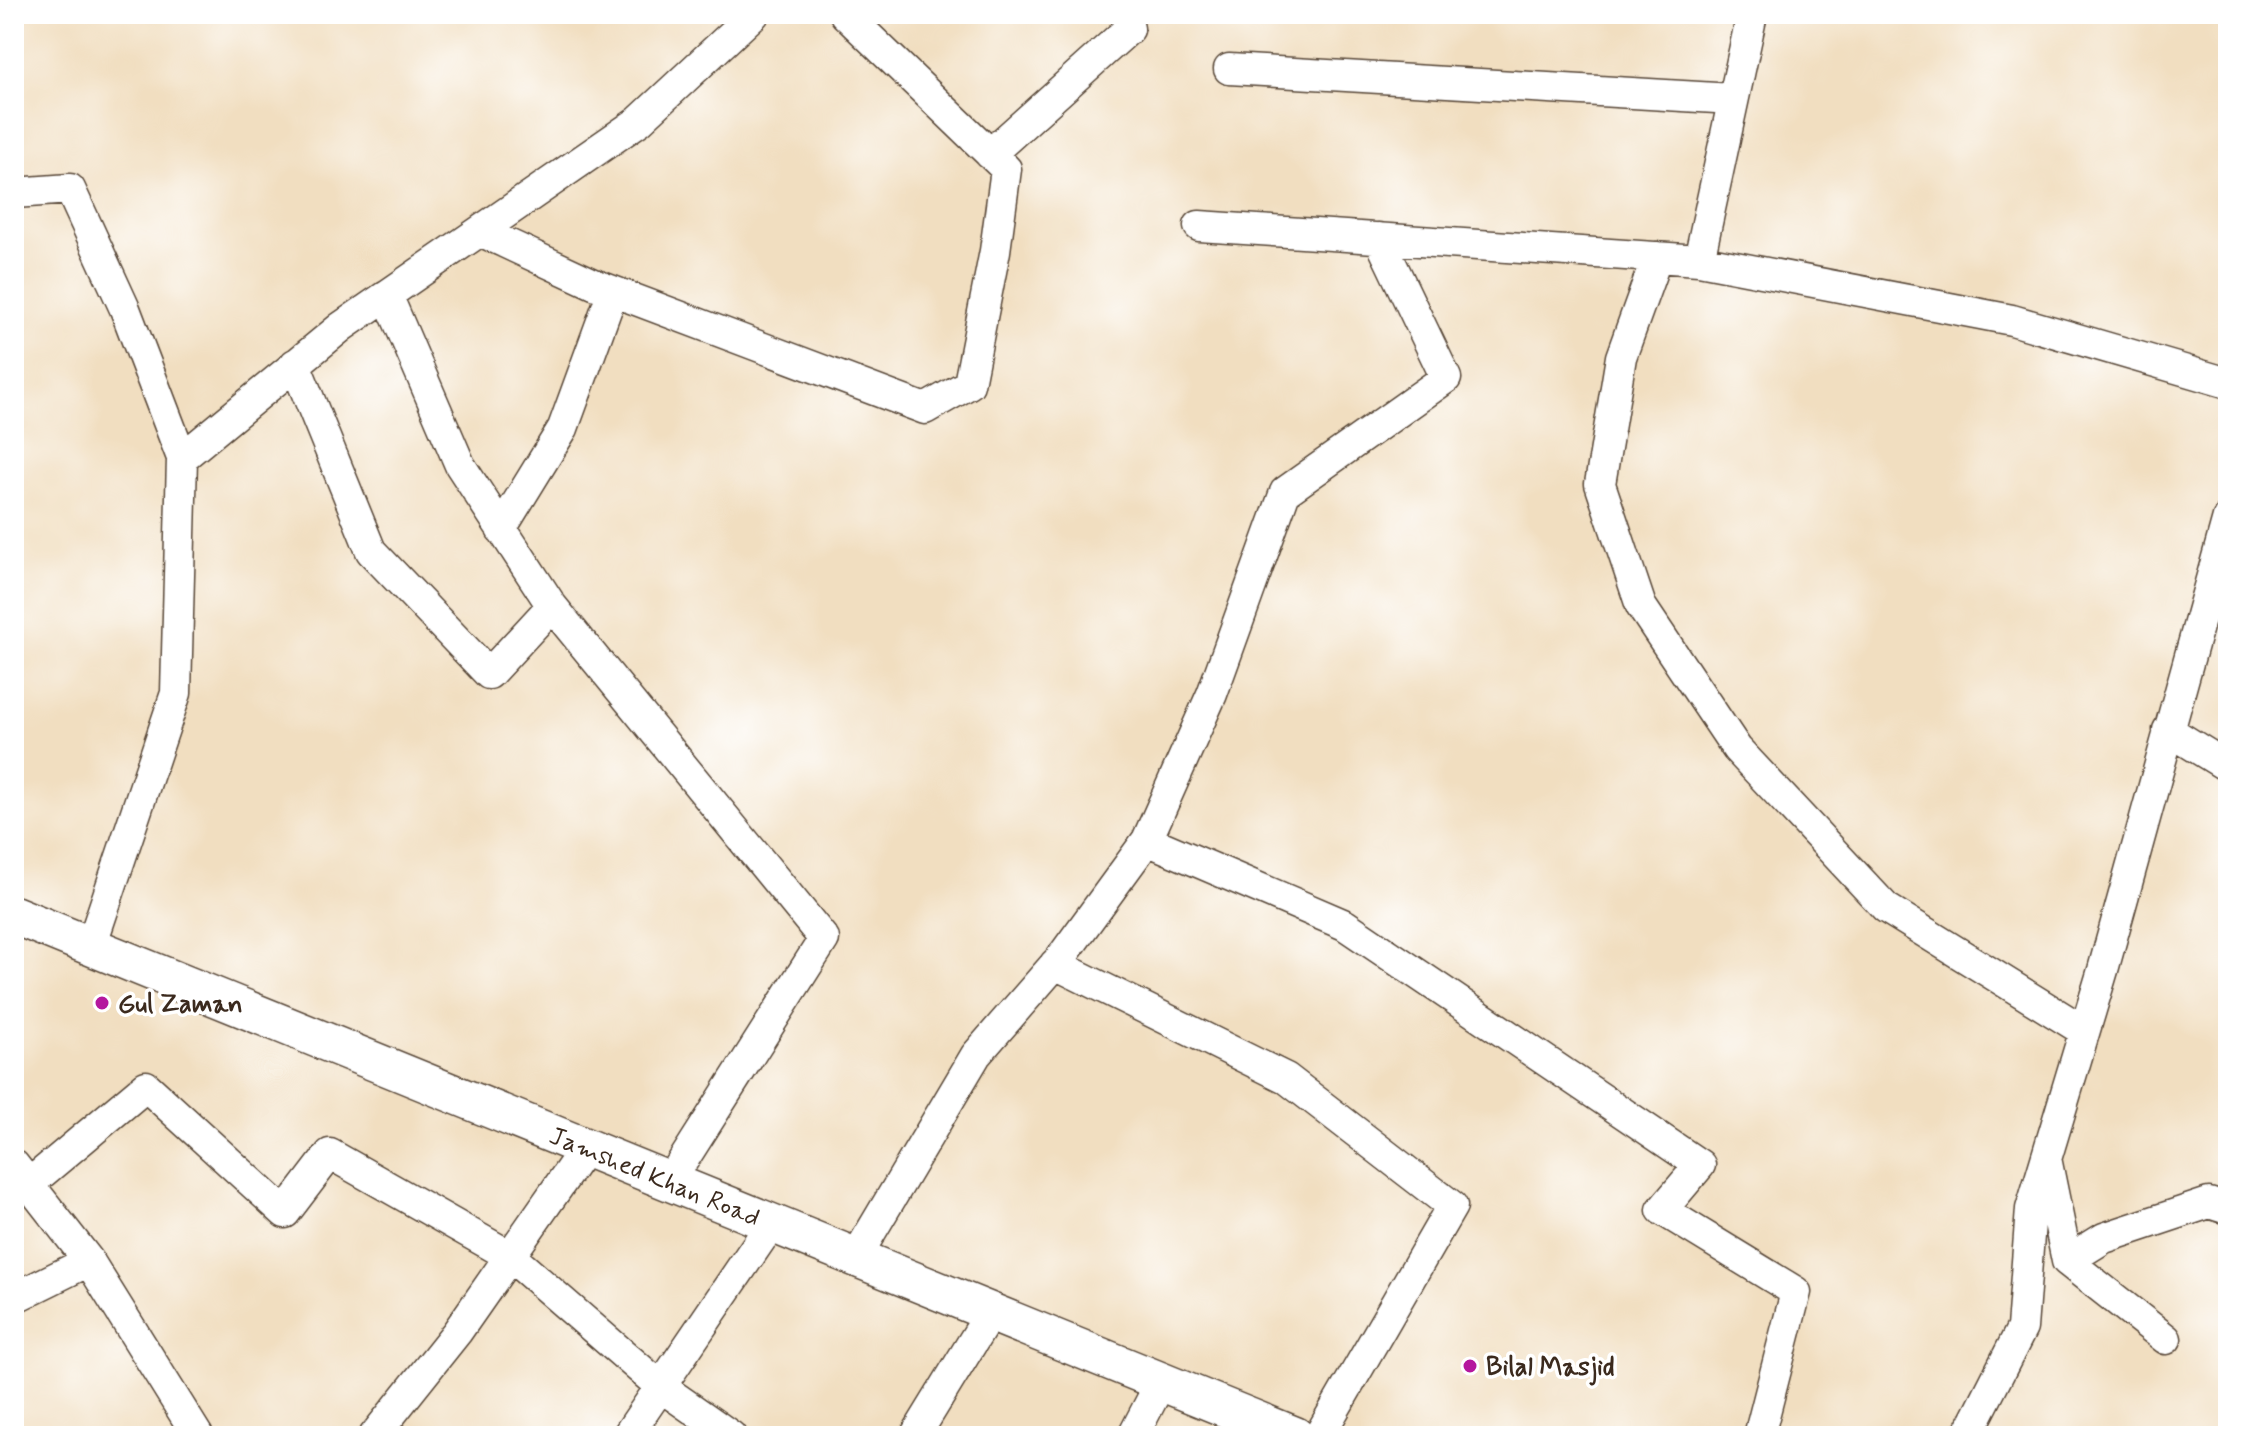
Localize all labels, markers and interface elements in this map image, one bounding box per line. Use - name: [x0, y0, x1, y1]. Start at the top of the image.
- place label: Gul Zaman: [118, 988, 243, 1022]
- marker: Gul Zaman: [93, 994, 111, 1012]
- street label: Jamshed Khan Road: [544, 1120, 765, 1236]
- place label: Bilal Masjid: [1486, 1351, 1615, 1386]
- marker: Bilal Masjid: [1461, 1357, 1479, 1375]

